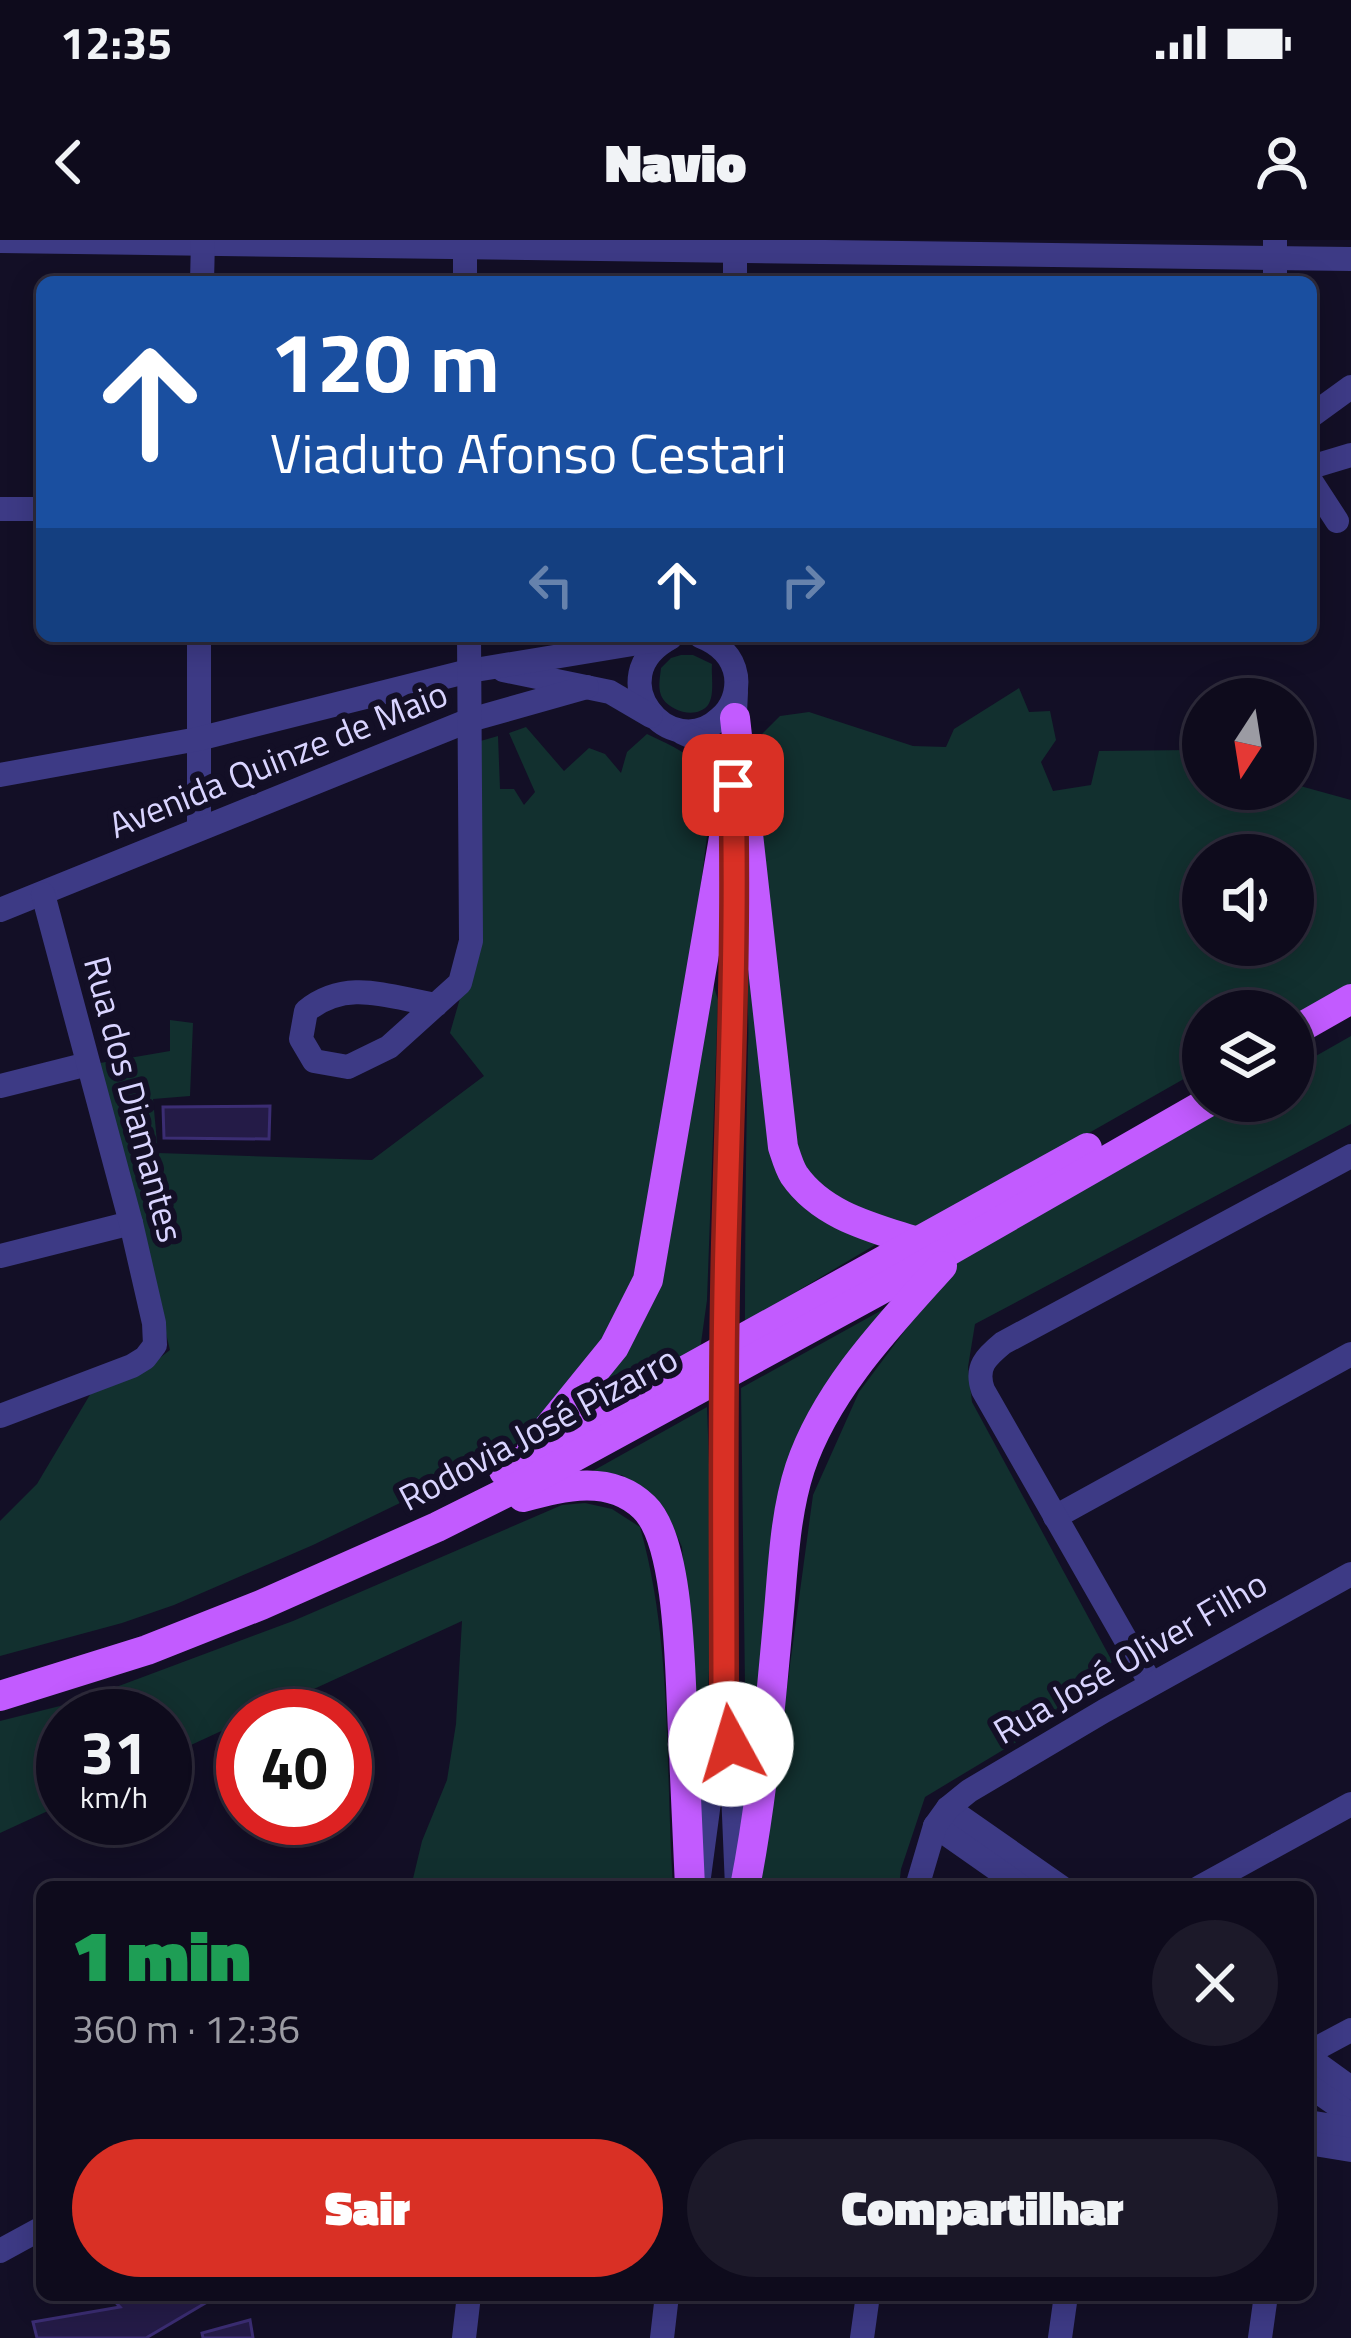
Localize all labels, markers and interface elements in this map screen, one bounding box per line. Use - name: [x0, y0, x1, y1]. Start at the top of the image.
- text: 12:35: [60, 8, 172, 76]
- text: Navio: [605, 121, 746, 203]
- icon: back: [36, 129, 102, 195]
- icon: person: [1249, 129, 1315, 195]
- text: 120 m: [270, 297, 500, 425]
- icon: ahead: [72, 324, 228, 480]
- text: Viaduto Afonso Cestari: [270, 412, 787, 494]
- icon: left: [518, 552, 584, 618]
- icon: ahead: [644, 552, 710, 618]
- icon: right: [770, 552, 836, 618]
- street label: Avenida Quinze de Maio: [100, 665, 455, 852]
- north arrow: [1182, 678, 1314, 810]
- map controls: [1182, 678, 1314, 1122]
- pin: [682, 734, 784, 836]
- icon: arrive: [700, 752, 766, 818]
- button: sound: [1182, 834, 1314, 966]
- street label: Rua dos Diamantes: [70, 950, 199, 1248]
- button: layers: [1182, 990, 1314, 1122]
- street label: Rodovia José Pizarro: [388, 1331, 687, 1524]
- street label: Rua José Oliver Filho: [983, 1556, 1277, 1757]
- position arrow: [668, 1681, 794, 1807]
- speed limit sign: 40: [216, 1689, 372, 1845]
- text: 31: [80, 1706, 148, 1797]
- text: km/h: [80, 1774, 148, 1820]
- text: 1 min: [72, 1899, 251, 2009]
- button: close: [1152, 1920, 1278, 2046]
- text: 360 m · 12:36: [72, 1999, 300, 2058]
- button: Sair: [72, 2139, 663, 2277]
- button: Compartilhar: [687, 2139, 1278, 2277]

